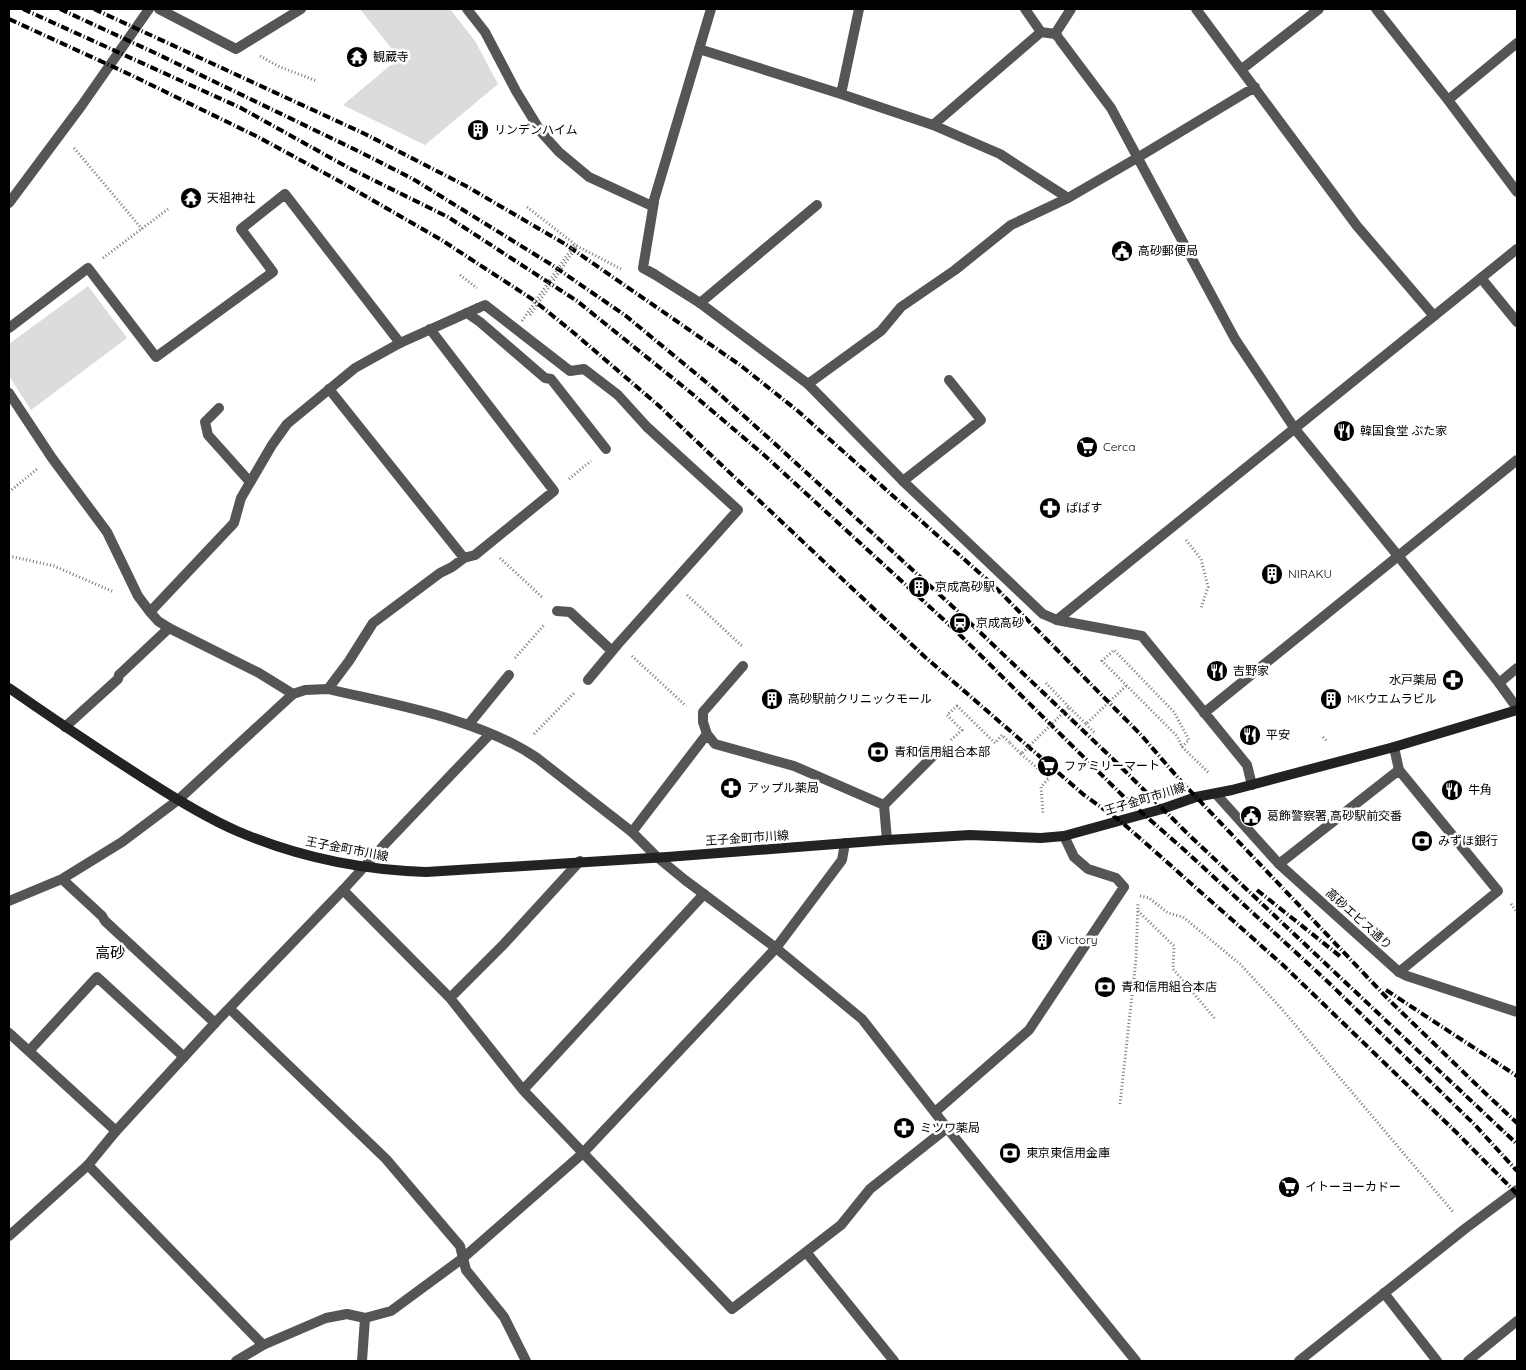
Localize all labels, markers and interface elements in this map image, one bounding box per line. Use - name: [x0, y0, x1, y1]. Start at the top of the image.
- temple icon: 観蔵寺: [345, 45, 369, 69]
- place label: 観蔵寺: [373, 49, 409, 64]
- building icon: リンデンハイム: [466, 118, 490, 142]
- place label: リンデンハイム: [494, 122, 578, 137]
- temple icon: 天祖神社: [179, 186, 203, 210]
- place label: 天祖神社: [207, 190, 255, 205]
- public building icon: 高砂郵便局: [1110, 239, 1134, 263]
- place label: 高砂郵便局: [1138, 243, 1198, 258]
- restaurant icon: 韓国食堂 ぶた家: [1332, 419, 1356, 443]
- place label: 韓国食堂 ぶた家: [1360, 423, 1447, 438]
- supermarket icon: Cerca: [1075, 435, 1099, 459]
- place label: Cerca: [1103, 439, 1135, 454]
- pharmacy icon: ぱぱす: [1038, 496, 1062, 520]
- place label: ぱぱす: [1066, 500, 1102, 515]
- building icon: NIRAKU: [1260, 562, 1284, 586]
- place label: NIRAKU: [1288, 566, 1332, 581]
- building icon: 京成高砂駅: [907, 575, 931, 599]
- place label: 京成高砂駅: [935, 579, 995, 594]
- station icon: 京成高砂: [948, 611, 972, 635]
- place label: 京成高砂: [976, 615, 1024, 630]
- restaurant icon: 吉野家: [1205, 659, 1229, 683]
- place label: 吉野家: [1233, 663, 1269, 678]
- pharmacy icon: 水戸薬局: [1441, 668, 1465, 692]
- place label: 水戸薬局: [1389, 672, 1437, 687]
- building icon: 高砂駅前クリニックモール: [760, 687, 784, 711]
- building icon: MKウエムラビル: [1319, 687, 1343, 711]
- place label: 高砂駅前クリニックモール: [788, 691, 932, 706]
- place label: MKウエムラビル: [1347, 691, 1436, 706]
- restaurant icon: 平安: [1238, 723, 1262, 747]
- place label: 平安: [1266, 727, 1290, 742]
- bank icon: 青和信用組合本部: [866, 740, 890, 764]
- place label: 青和信用組合本部: [894, 744, 990, 759]
- supermarket icon: ファミリーマート: [1036, 754, 1060, 778]
- place label: ファミリーマート: [1064, 758, 1160, 773]
- pharmacy icon: アップル薬局: [719, 776, 743, 800]
- restaurant icon: 牛角: [1440, 778, 1464, 802]
- street label: 王子金町市川線: [1102, 779, 1187, 818]
- place label: アップル薬局: [747, 780, 819, 795]
- place label: 牛角: [1468, 782, 1492, 797]
- public building icon: 葛飾警察署 高砂駅前交番: [1239, 804, 1263, 828]
- place label: 葛飾警察署 高砂駅前交番: [1267, 808, 1402, 823]
- street label: 王子金町市川線: [705, 827, 789, 848]
- bank icon: みずほ銀行: [1410, 829, 1434, 853]
- street label: 王子金町市川線: [304, 833, 390, 864]
- place label: みずほ銀行: [1438, 833, 1498, 848]
- street label: 高砂エビス通り: [1323, 885, 1396, 952]
- building icon: Victory: [1030, 928, 1054, 952]
- place label: Victory: [1058, 932, 1097, 947]
- district label: 高砂: [95, 943, 125, 962]
- bank icon: 青和信用組合本店: [1093, 975, 1117, 999]
- place label: 青和信用組合本店: [1121, 979, 1217, 994]
- pharmacy icon: ミツワ薬局: [892, 1116, 916, 1140]
- place label: ミツワ薬局: [920, 1120, 980, 1135]
- bank icon: 東京東信用金庫: [998, 1141, 1022, 1165]
- place label: 東京東信用金庫: [1026, 1145, 1110, 1160]
- supermarket icon: イトーヨーカドー: [1277, 1175, 1301, 1199]
- place label: イトーヨーカドー: [1305, 1179, 1401, 1194]

